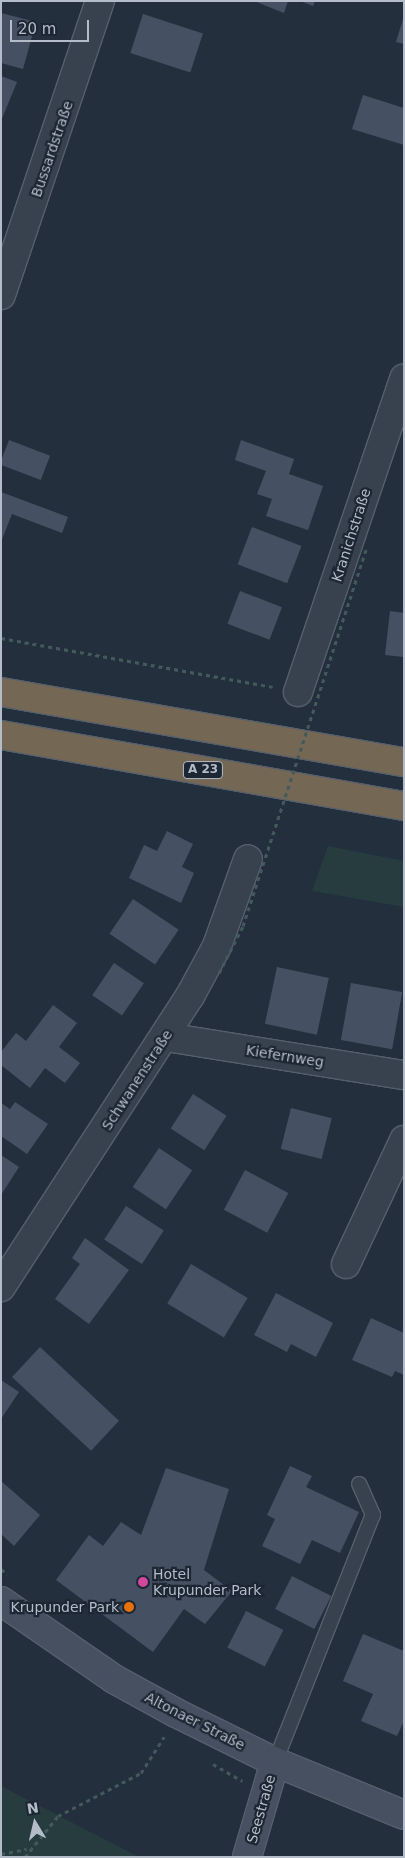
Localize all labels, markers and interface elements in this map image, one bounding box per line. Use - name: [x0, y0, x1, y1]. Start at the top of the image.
- scale bar: [12, 10, 91, 42]
- text: 20 m: [18, 20, 56, 38]
- street label: Bussardstraße: [28, 99, 76, 199]
- street label: Kranichstraße: [328, 486, 374, 584]
- road number: A 23: [182, 760, 224, 780]
- street label: Schwanenstraße: [98, 1027, 176, 1133]
- street label: Kiefernweg: [245, 1042, 325, 1070]
- place label: Hotel Krupunder Park: [153, 1566, 261, 1598]
- marker: Hotel Krupunder Park: [137, 1576, 149, 1588]
- place label: Krupunder Park: [11, 1599, 119, 1615]
- marker: Krupunder Park: [123, 1601, 135, 1613]
- street label: Altonaer Straße: [142, 1689, 248, 1753]
- street label: Seestraße: [243, 1773, 279, 1845]
- north arrow: [10, 1798, 60, 1848]
- text: N: [26, 1799, 40, 1817]

